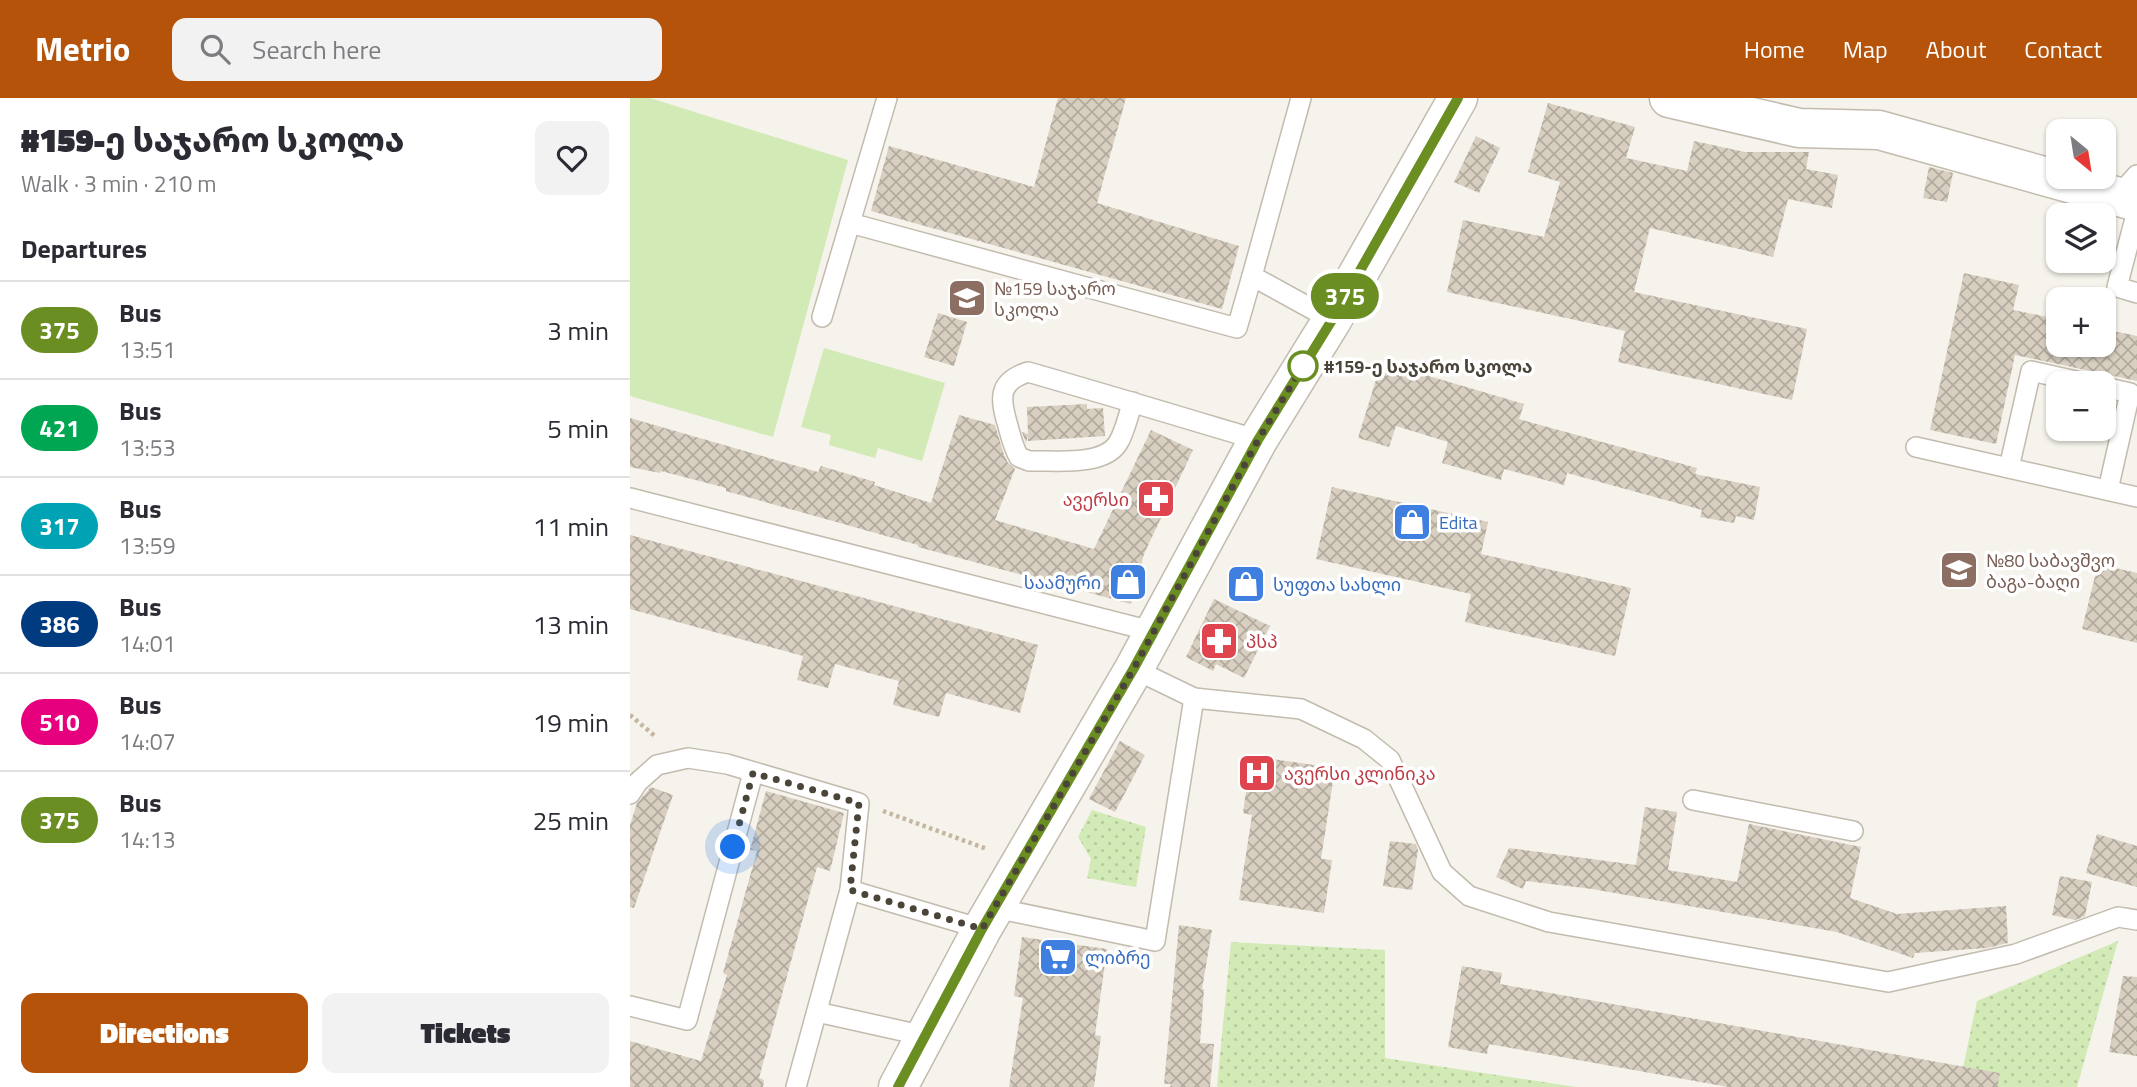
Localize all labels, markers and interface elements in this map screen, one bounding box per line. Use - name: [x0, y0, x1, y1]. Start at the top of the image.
- search box: [172, 18, 662, 81]
- text: Metrio: [35, 24, 130, 74]
- icon: search: [196, 30, 234, 68]
- text: Search here: [252, 30, 381, 69]
- text: Home: [1744, 31, 1805, 67]
- text: Map: [1843, 31, 1888, 67]
- text: About: [1926, 31, 1986, 67]
- text: Contact: [2024, 31, 2102, 67]
- text: #159-ე საჯარო სკოლა: [21, 115, 405, 165]
- north arrow: [2046, 119, 2116, 189]
- map controls: [2046, 119, 2116, 441]
- button: heart: [535, 121, 609, 195]
- text: Walk · 3 min · 210 m: [21, 166, 217, 201]
- button: layers: [2046, 203, 2116, 273]
- text: Departures: [21, 229, 147, 268]
- line badge: 375: [1305, 273, 1385, 319]
- place label: №159 საჯარო სკოლა: [994, 275, 1116, 323]
- school or university icon: №159 საჯარო სკოლა: [946, 277, 988, 319]
- text: 375: [1325, 278, 1365, 314]
- button: +: [2046, 287, 2116, 357]
- text: Bus: [119, 293, 161, 332]
- text: 3 min: [547, 311, 609, 350]
- text: 375: [39, 312, 80, 348]
- text: 13:51: [119, 332, 176, 367]
- marker: #159-ე საჯარო სკოლა: [1288, 351, 1318, 381]
- place label: #159-ე საჯარო სკოლა: [1324, 353, 1533, 380]
- button: −: [2046, 371, 2116, 441]
- text: Bus: [119, 391, 161, 430]
- text: 5 min: [547, 409, 609, 448]
- text: 421: [39, 410, 80, 446]
- text: 13:53: [119, 430, 176, 465]
- pharmacy icon: ავერსი: [1135, 478, 1177, 520]
- place label: ავერსი: [1063, 486, 1129, 513]
- text: Bus: [119, 489, 161, 528]
- shop icon: Edita: [1391, 501, 1433, 543]
- text: 11 min: [533, 507, 609, 546]
- text: 317: [39, 508, 80, 544]
- place label: Edita: [1439, 509, 1478, 536]
- text: 13:59: [119, 528, 176, 563]
- place label: №80 საბავშვო ბაგა-ბაღი: [1986, 547, 2115, 595]
- school or university icon: №80 საბავშვო ბაგა-ბაღი: [1938, 549, 1980, 591]
- shop icon: საამური: [1107, 561, 1149, 603]
- shop icon: სუფთა სახლი: [1225, 563, 1267, 605]
- place label: საამური: [1024, 569, 1101, 596]
- place label: სუფთა სახლი: [1273, 571, 1401, 598]
- text: Bus: [119, 587, 161, 626]
- text: 13 min: [533, 605, 609, 644]
- text: 386: [39, 606, 80, 642]
- pharmacy icon: პსპ: [1198, 620, 1240, 662]
- text: 14:01: [119, 626, 176, 661]
- place label: პსპ: [1246, 628, 1278, 655]
- text: Bus: [119, 685, 161, 724]
- text: 19 min: [533, 703, 609, 742]
- text: 510: [39, 704, 80, 740]
- text: 14:07: [119, 724, 176, 759]
- hospital icon: ავერსი კლინიკა: [1236, 752, 1278, 794]
- place label: ავერსი კლინიკა: [1284, 760, 1436, 787]
- text: Bus: [119, 783, 161, 822]
- text: 25 min: [533, 801, 609, 840]
- text: 375: [39, 802, 80, 838]
- text: 14:13: [119, 822, 176, 857]
- your location: [715, 829, 750, 864]
- supermarket icon: ლიბრე: [1037, 936, 1079, 978]
- place label: ლიბრე: [1085, 944, 1151, 971]
- button: Directions: [21, 993, 308, 1073]
- button: Tickets: [322, 993, 609, 1073]

